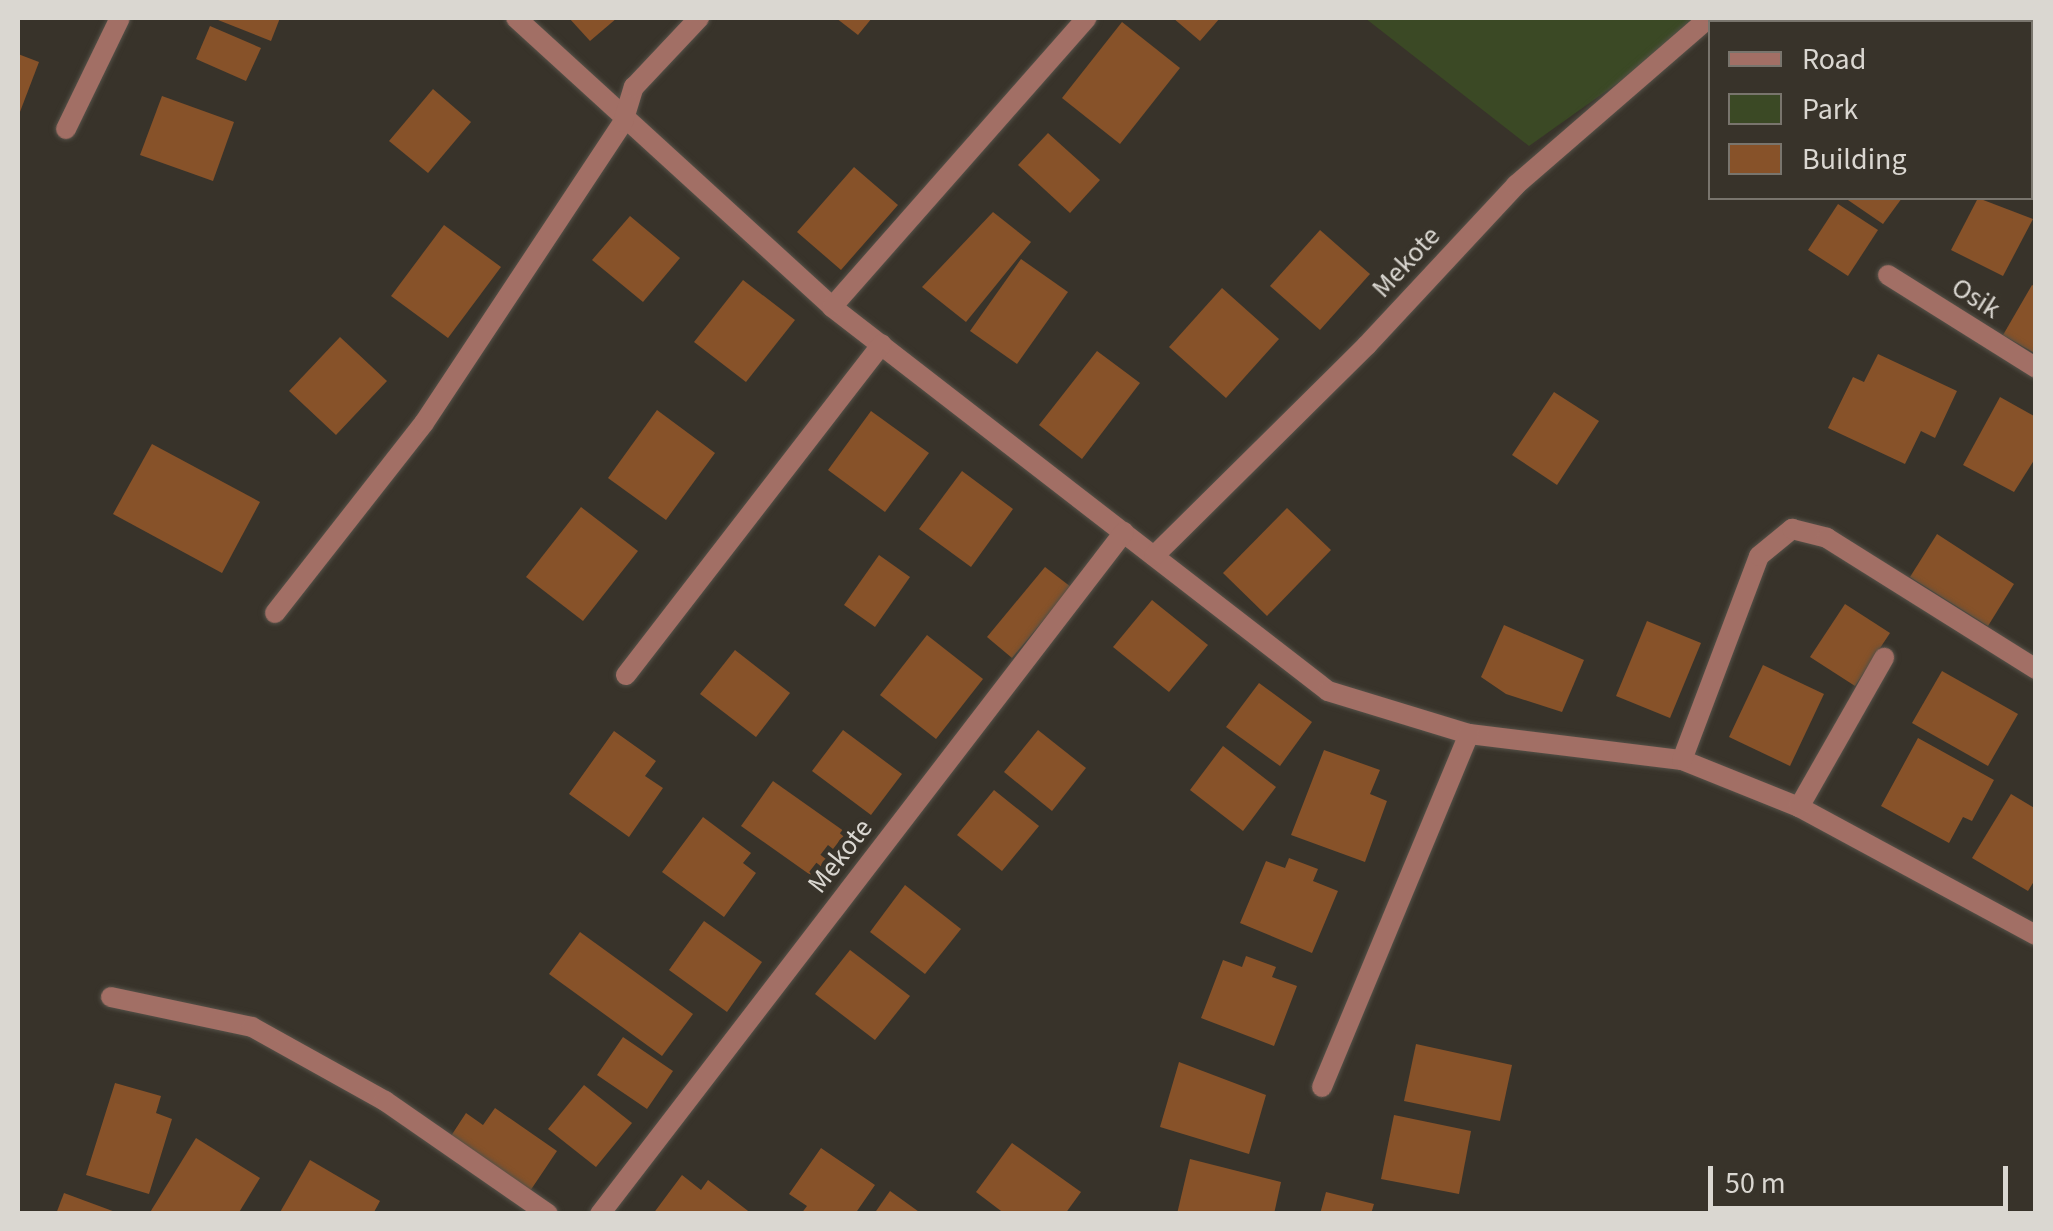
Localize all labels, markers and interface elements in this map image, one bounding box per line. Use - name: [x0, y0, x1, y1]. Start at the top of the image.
- legend: [1708, 20, 2033, 200]
- text: Road: [1802, 38, 1866, 81]
- text: Park: [1802, 88, 1858, 131]
- text: Building: [1802, 138, 1907, 181]
- street label: Mekote: [1365, 219, 1447, 305]
- street label: Osik: [1945, 270, 2007, 326]
- street label: Mekote: [801, 812, 879, 900]
- scale bar: [1713, 1146, 2013, 1208]
- text: 50 m: [1725, 1162, 1786, 1205]

